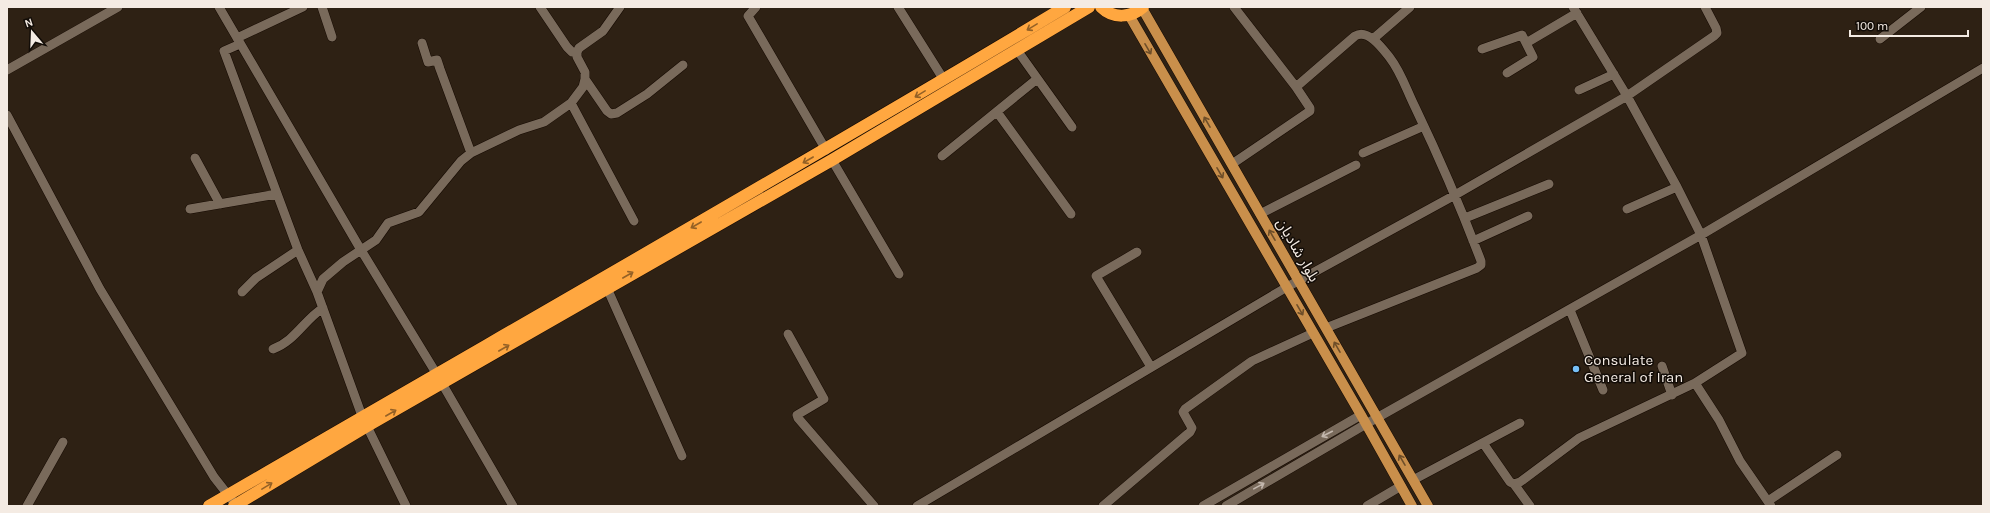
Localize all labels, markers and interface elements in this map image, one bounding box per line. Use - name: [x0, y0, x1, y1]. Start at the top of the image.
- north arrow: [12, 12, 52, 52]
- scale bar: [1850, 12, 1968, 38]
- text: N: [23, 16, 35, 30]
- text: 100 m: [1856, 19, 1888, 33]
- one-way arrow: [1027, 23, 1038, 31]
- one-way arrow: [1145, 43, 1153, 55]
- one-way arrow: [915, 90, 926, 98]
- one-way arrow: [1203, 116, 1211, 128]
- one-way arrow: [802, 157, 814, 165]
- one-way arrow: [1217, 167, 1225, 179]
- street label: بلوار شادیان: [1273, 215, 1323, 285]
- one-way arrow: [690, 221, 702, 229]
- one-way arrow: [1268, 229, 1276, 241]
- one-way arrow: [622, 271, 634, 279]
- one-way arrow: [1296, 304, 1304, 315]
- one-way arrow: [1333, 341, 1341, 353]
- one-way arrow: [498, 343, 510, 351]
- place label: Consulate General of Iran: [1584, 351, 1683, 386]
- marker: Consulate General of Iran: [1571, 364, 1581, 374]
- one-way arrow: [385, 408, 397, 416]
- one-way arrow: [1322, 431, 1334, 439]
- one-way arrow: [1397, 454, 1405, 466]
- one-way arrow: [261, 482, 272, 490]
- one-way arrow: [1253, 482, 1265, 490]

